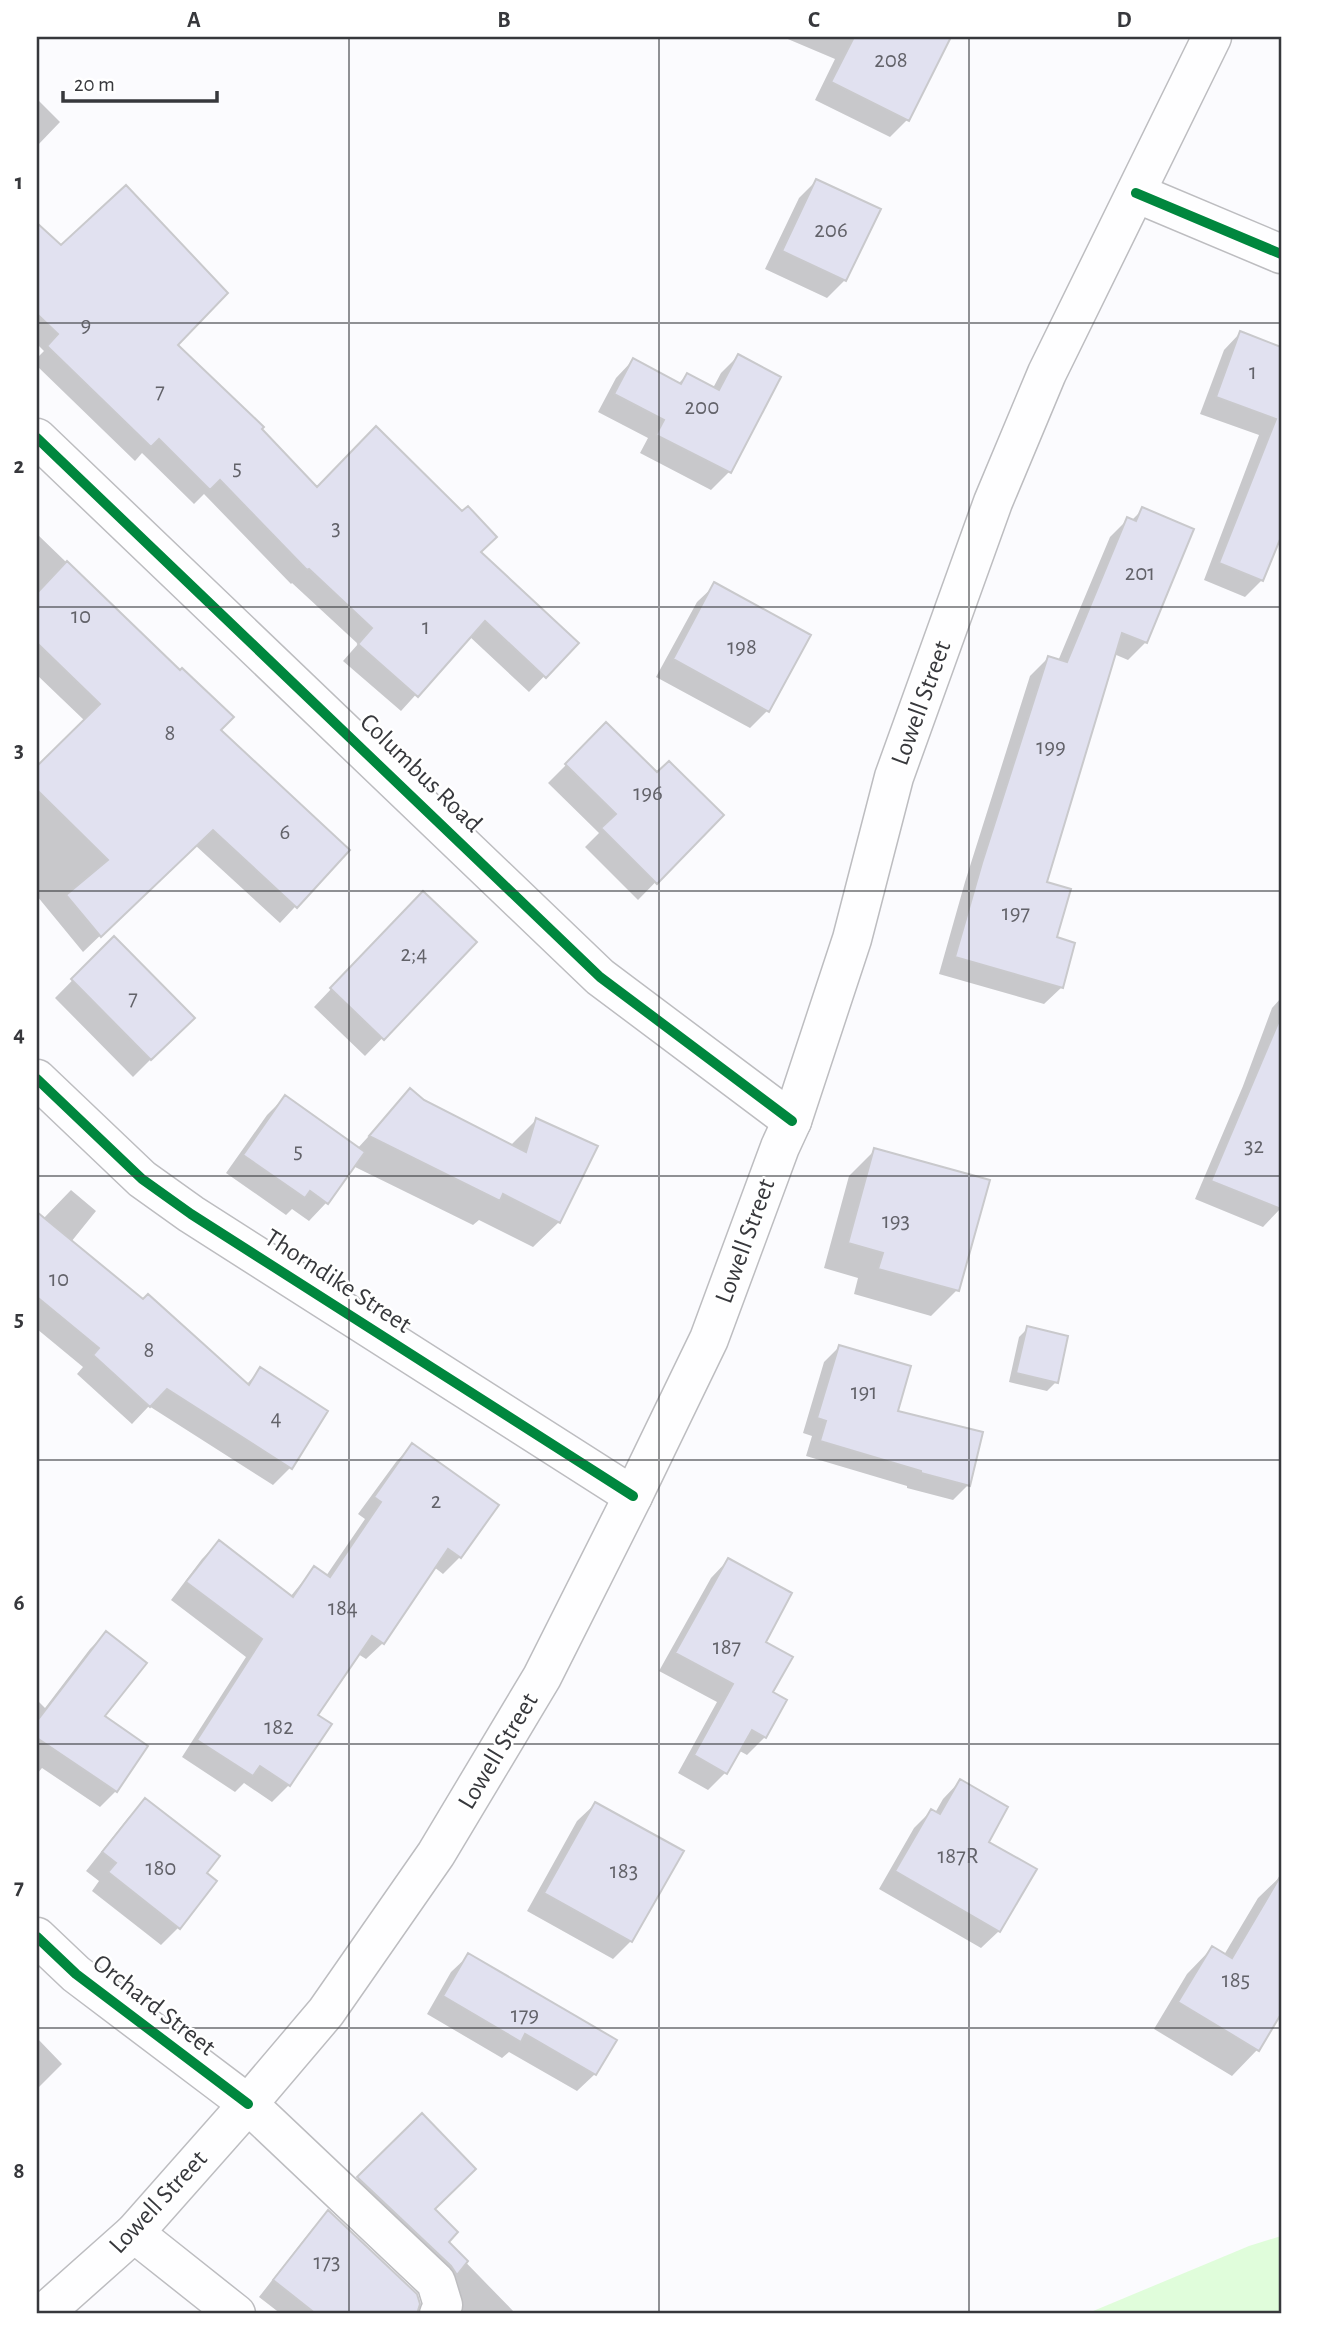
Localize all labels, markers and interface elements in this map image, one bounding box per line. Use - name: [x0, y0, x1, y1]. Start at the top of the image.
- text: A: [187, 9, 201, 32]
- text: B: [497, 9, 511, 32]
- text: C: [808, 9, 820, 32]
- text: D: [1116, 9, 1132, 32]
- house number: 208: [874, 49, 908, 72]
- scale bar: [63, 60, 217, 104]
- text: 20 m: [74, 74, 115, 95]
- text: 1: [15, 171, 23, 194]
- house number: 206: [814, 219, 848, 242]
- house number: 9: [81, 314, 91, 337]
- house number: 1: [1249, 361, 1257, 384]
- house number: 7: [155, 380, 165, 403]
- house number: 200: [685, 396, 719, 419]
- text: 2: [14, 455, 25, 478]
- house number: 5: [232, 457, 242, 480]
- house number: 3: [331, 517, 341, 540]
- house number: 201: [1125, 562, 1155, 585]
- house number: 10: [71, 605, 91, 628]
- house number: 1: [422, 616, 430, 639]
- house number: 198: [727, 636, 757, 659]
- street label: Lowell Street: [886, 637, 956, 769]
- street label: Columbus Road: [355, 709, 487, 837]
- house number: 8: [165, 722, 175, 745]
- house number: 199: [1036, 736, 1066, 759]
- text: 3: [14, 739, 24, 762]
- house number: 196: [633, 782, 663, 805]
- house number: 6: [280, 821, 290, 844]
- house number: 197: [1002, 902, 1030, 925]
- house number: 2;4: [401, 943, 427, 966]
- house number: 7: [128, 987, 138, 1010]
- text: 4: [13, 1023, 25, 1046]
- house number: 32: [1244, 1135, 1264, 1158]
- house number: 5: [293, 1140, 303, 1163]
- street label: Lowell Street: [710, 1175, 780, 1307]
- house number: 193: [882, 1210, 910, 1233]
- street label: Thorndike Street: [260, 1224, 416, 1338]
- house number: 10: [49, 1268, 69, 1291]
- text: 5: [14, 1308, 24, 1331]
- house number: 8: [144, 1339, 154, 1362]
- house number: 191: [851, 1381, 877, 1404]
- house number: 4: [270, 1407, 282, 1430]
- house number: 2: [431, 1490, 441, 1513]
- text: 6: [13, 1592, 25, 1615]
- house number: 184: [328, 1597, 358, 1620]
- house number: 187: [713, 1636, 741, 1659]
- street label: Lowell Street: [453, 1688, 543, 1814]
- house number: 182: [264, 1716, 294, 1739]
- house number: 187R: [937, 1845, 979, 1868]
- house number: 180: [146, 1857, 176, 1880]
- house number: 183: [610, 1860, 638, 1883]
- text: 7: [14, 1876, 24, 1899]
- street label: Orchard Street: [88, 1949, 220, 2061]
- house number: 185: [1222, 1969, 1250, 1992]
- house number: 179: [511, 2004, 539, 2027]
- street label: Lowell Street: [104, 2145, 212, 2259]
- text: 8: [13, 2160, 25, 2183]
- house number: 173: [314, 2251, 340, 2274]

